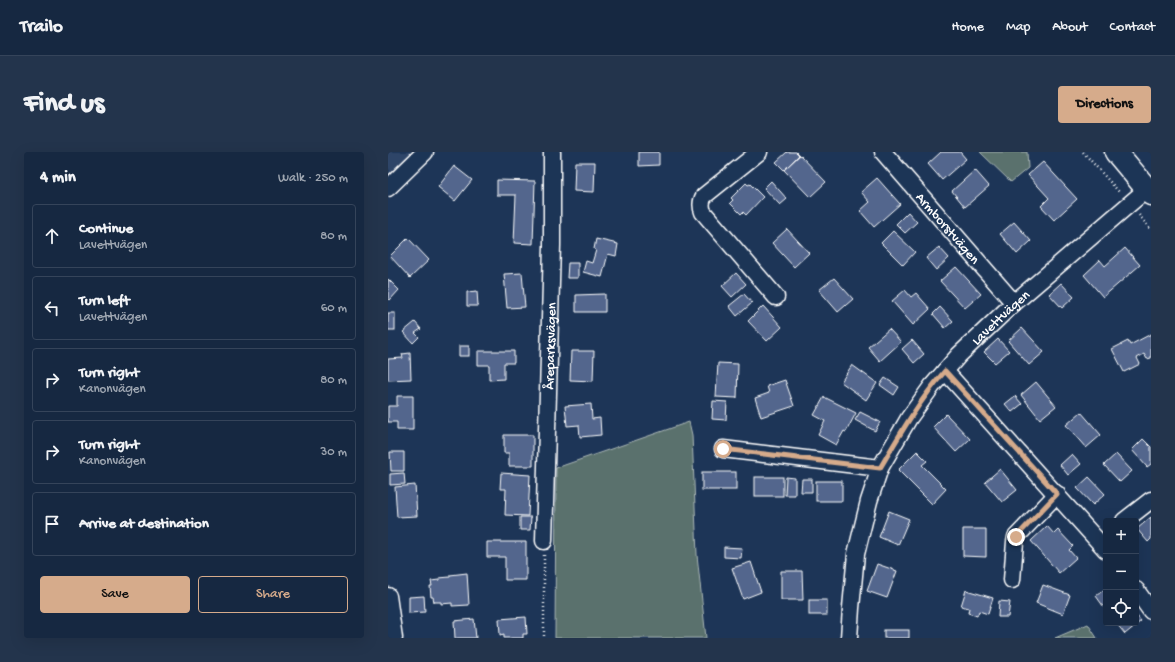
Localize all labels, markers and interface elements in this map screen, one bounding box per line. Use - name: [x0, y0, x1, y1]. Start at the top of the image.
- text: Trailo: [20, 16, 63, 39]
- text: Home: [952, 19, 984, 36]
- text: Map: [1006, 19, 1030, 36]
- text: About: [1052, 19, 1088, 36]
- text: Contact: [1110, 19, 1155, 36]
- button: Directions: [1058, 86, 1151, 123]
- text: Find us: [24, 88, 104, 121]
- text: 4 min: [40, 168, 76, 188]
- text: Walk · 250 m: [278, 171, 348, 186]
- street label: Armborstvägen: [911, 190, 983, 269]
- text: Continue: [79, 220, 133, 238]
- icon: ahead: [41, 225, 63, 247]
- text: 80 m: [320, 229, 347, 244]
- text: Lavettvägen: [79, 238, 147, 253]
- street label: Lavettvägen: [969, 287, 1034, 350]
- text: Turn left: [79, 292, 130, 310]
- icon: left: [41, 297, 63, 319]
- text: 60 m: [321, 301, 347, 316]
- street label: Åreparksvägen: [542, 302, 561, 390]
- text: Lavettvägen: [79, 310, 147, 325]
- text: Turn right: [79, 364, 139, 382]
- icon: right: [41, 369, 63, 391]
- text: 80 m: [320, 373, 347, 388]
- text: Kanonvägen: [79, 382, 146, 397]
- text: Turn right: [79, 436, 139, 454]
- route start: [714, 440, 732, 458]
- icon: right: [41, 441, 63, 463]
- text: 30 m: [321, 445, 347, 460]
- text: Kanonvägen: [79, 454, 146, 469]
- icon: arrive: [41, 513, 63, 535]
- text: Arrive at destination: [79, 515, 209, 533]
- map controls: [1103, 518, 1139, 626]
- button: +: [1103, 518, 1139, 554]
- route end: [1007, 528, 1025, 546]
- button: −: [1103, 554, 1139, 590]
- button: Save: [40, 576, 190, 613]
- button: Share: [198, 576, 348, 613]
- button: locate: [1103, 590, 1139, 626]

